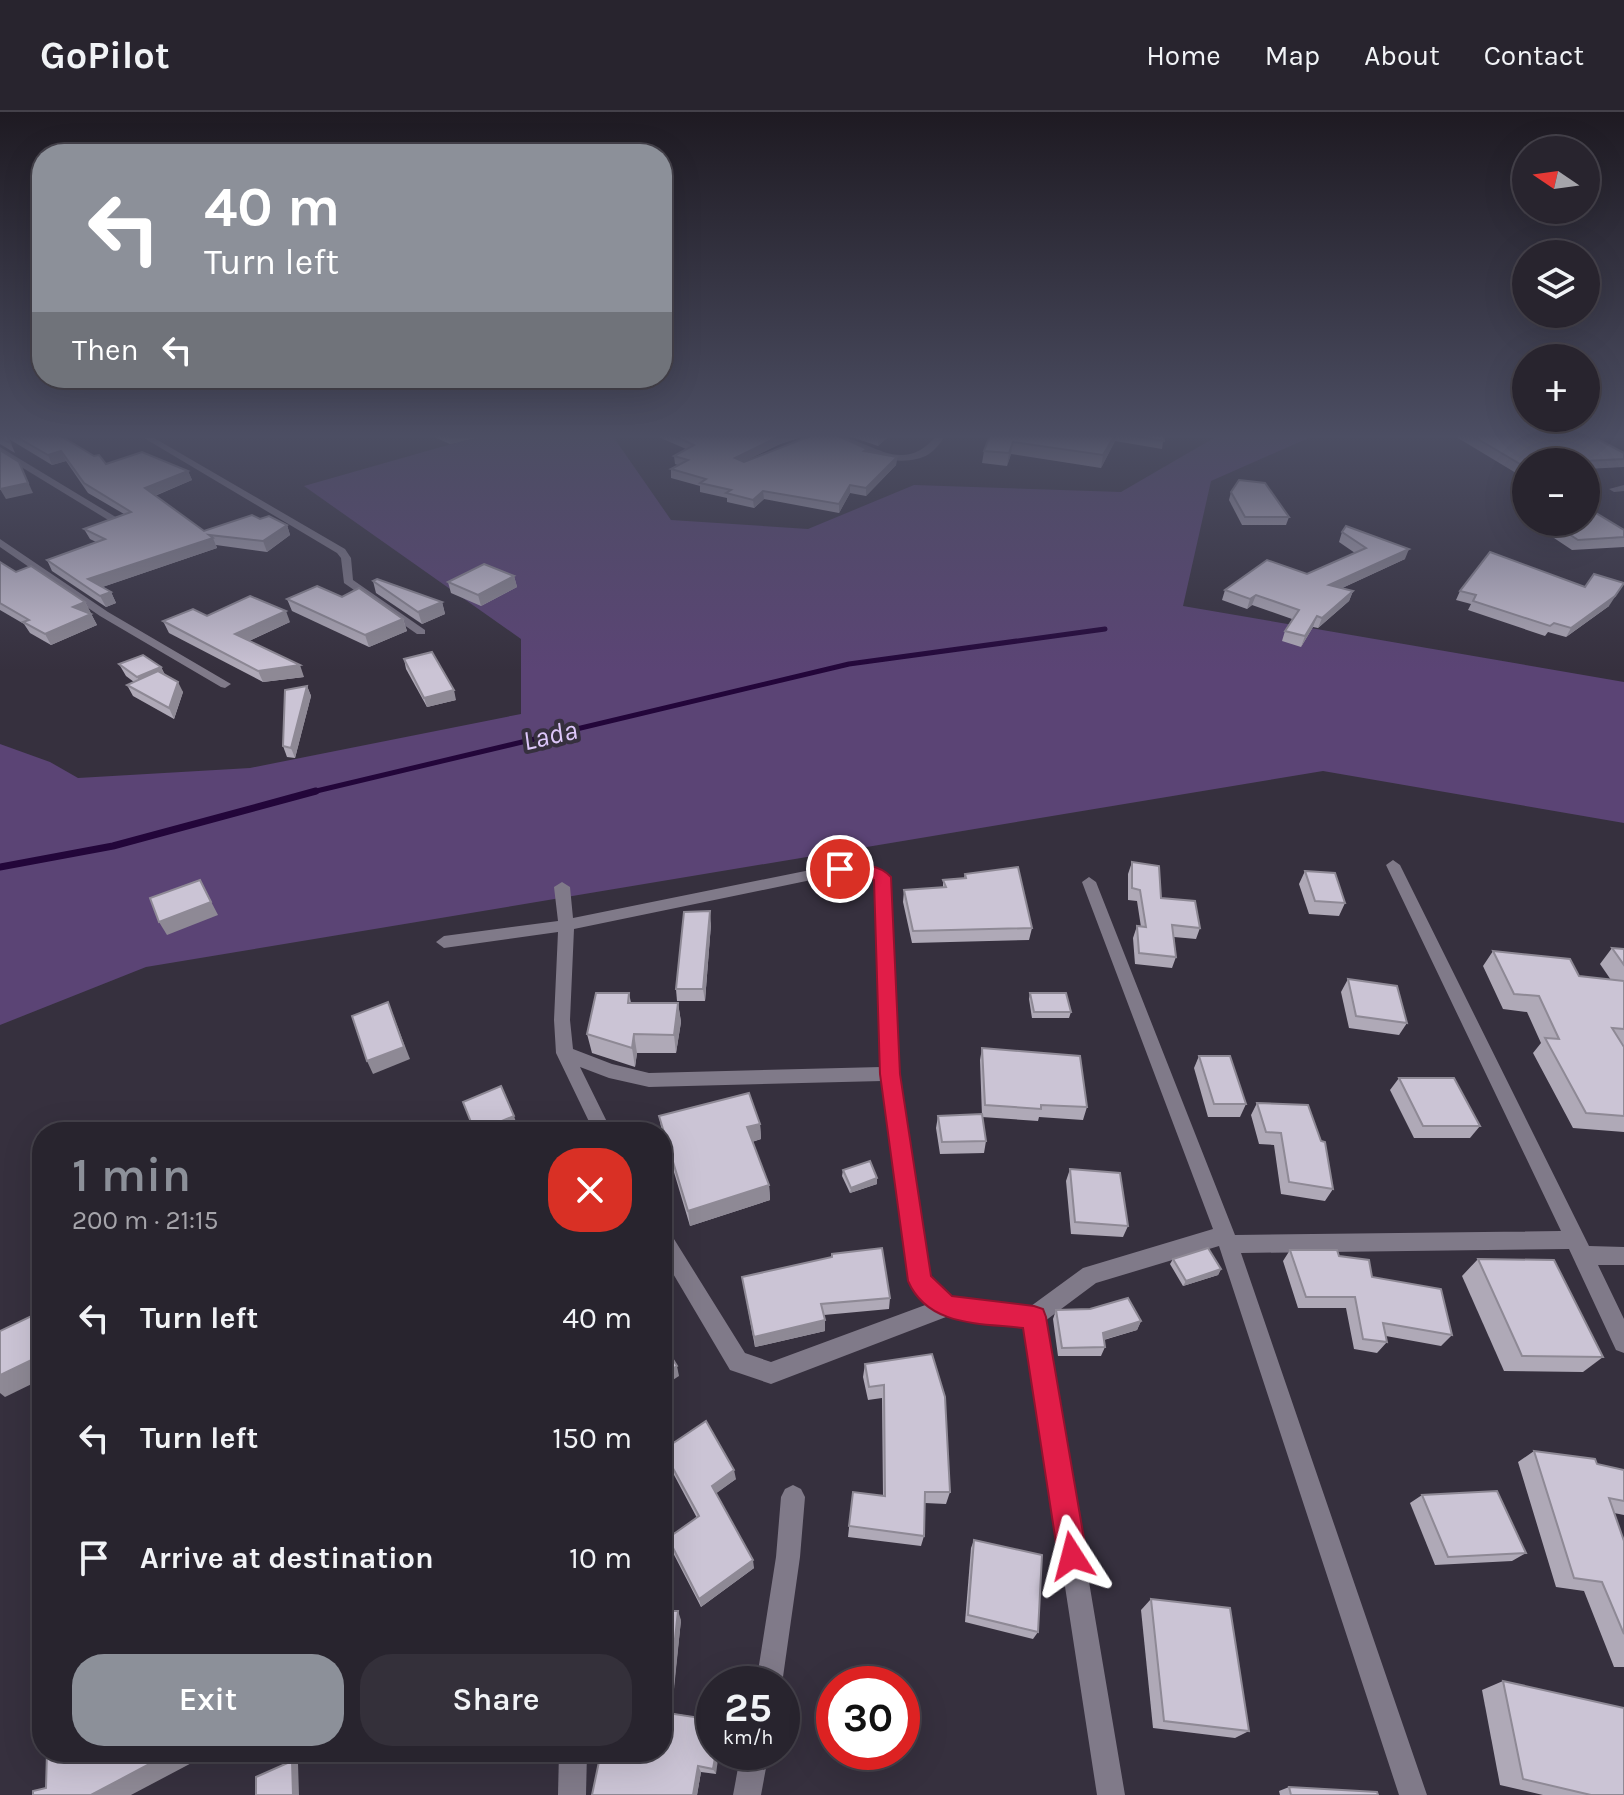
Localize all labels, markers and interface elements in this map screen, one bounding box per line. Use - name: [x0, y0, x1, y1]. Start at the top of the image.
- text: GoPilot: [40, 33, 170, 78]
- text: Home: [1146, 39, 1221, 72]
- text: Map: [1265, 39, 1320, 72]
- text: About: [1364, 39, 1440, 72]
- text: Contact: [1484, 39, 1584, 72]
- north arrow: [1512, 136, 1600, 224]
- map controls: [1512, 136, 1600, 536]
- text: 40 m: [204, 174, 340, 239]
- icon: left: [72, 176, 176, 280]
- button: layers: [1512, 240, 1600, 328]
- text: Turn left: [204, 241, 339, 283]
- icon: left: [155, 328, 199, 372]
- text: Then: [72, 332, 139, 368]
- button: +: [1512, 344, 1600, 432]
- button: −: [1512, 448, 1600, 536]
- water label: Lada: [519, 713, 581, 757]
- pin: [806, 835, 874, 903]
- icon: arrive: [818, 847, 862, 891]
- text: 1 min: [72, 1147, 191, 1203]
- button: close: [548, 1148, 632, 1232]
- text: 200 m · 21:15: [72, 1205, 218, 1236]
- icon: left: [72, 1296, 116, 1340]
- text: Turn left: [140, 1300, 258, 1336]
- text: 40 m: [562, 1300, 632, 1336]
- icon: left: [72, 1416, 116, 1460]
- text: Turn left: [140, 1420, 258, 1456]
- text: 150 m: [552, 1420, 632, 1456]
- position arrow: [1030, 1514, 1114, 1598]
- icon: arrive: [72, 1536, 116, 1580]
- text: Arrive at destination: [140, 1540, 434, 1576]
- text: 10 m: [569, 1540, 632, 1576]
- button: Exit: [72, 1654, 344, 1746]
- button: Share: [360, 1654, 632, 1746]
- speed limit sign: 30: [816, 1666, 920, 1770]
- text: 25: [724, 1684, 772, 1731]
- text: km/h: [723, 1726, 773, 1749]

